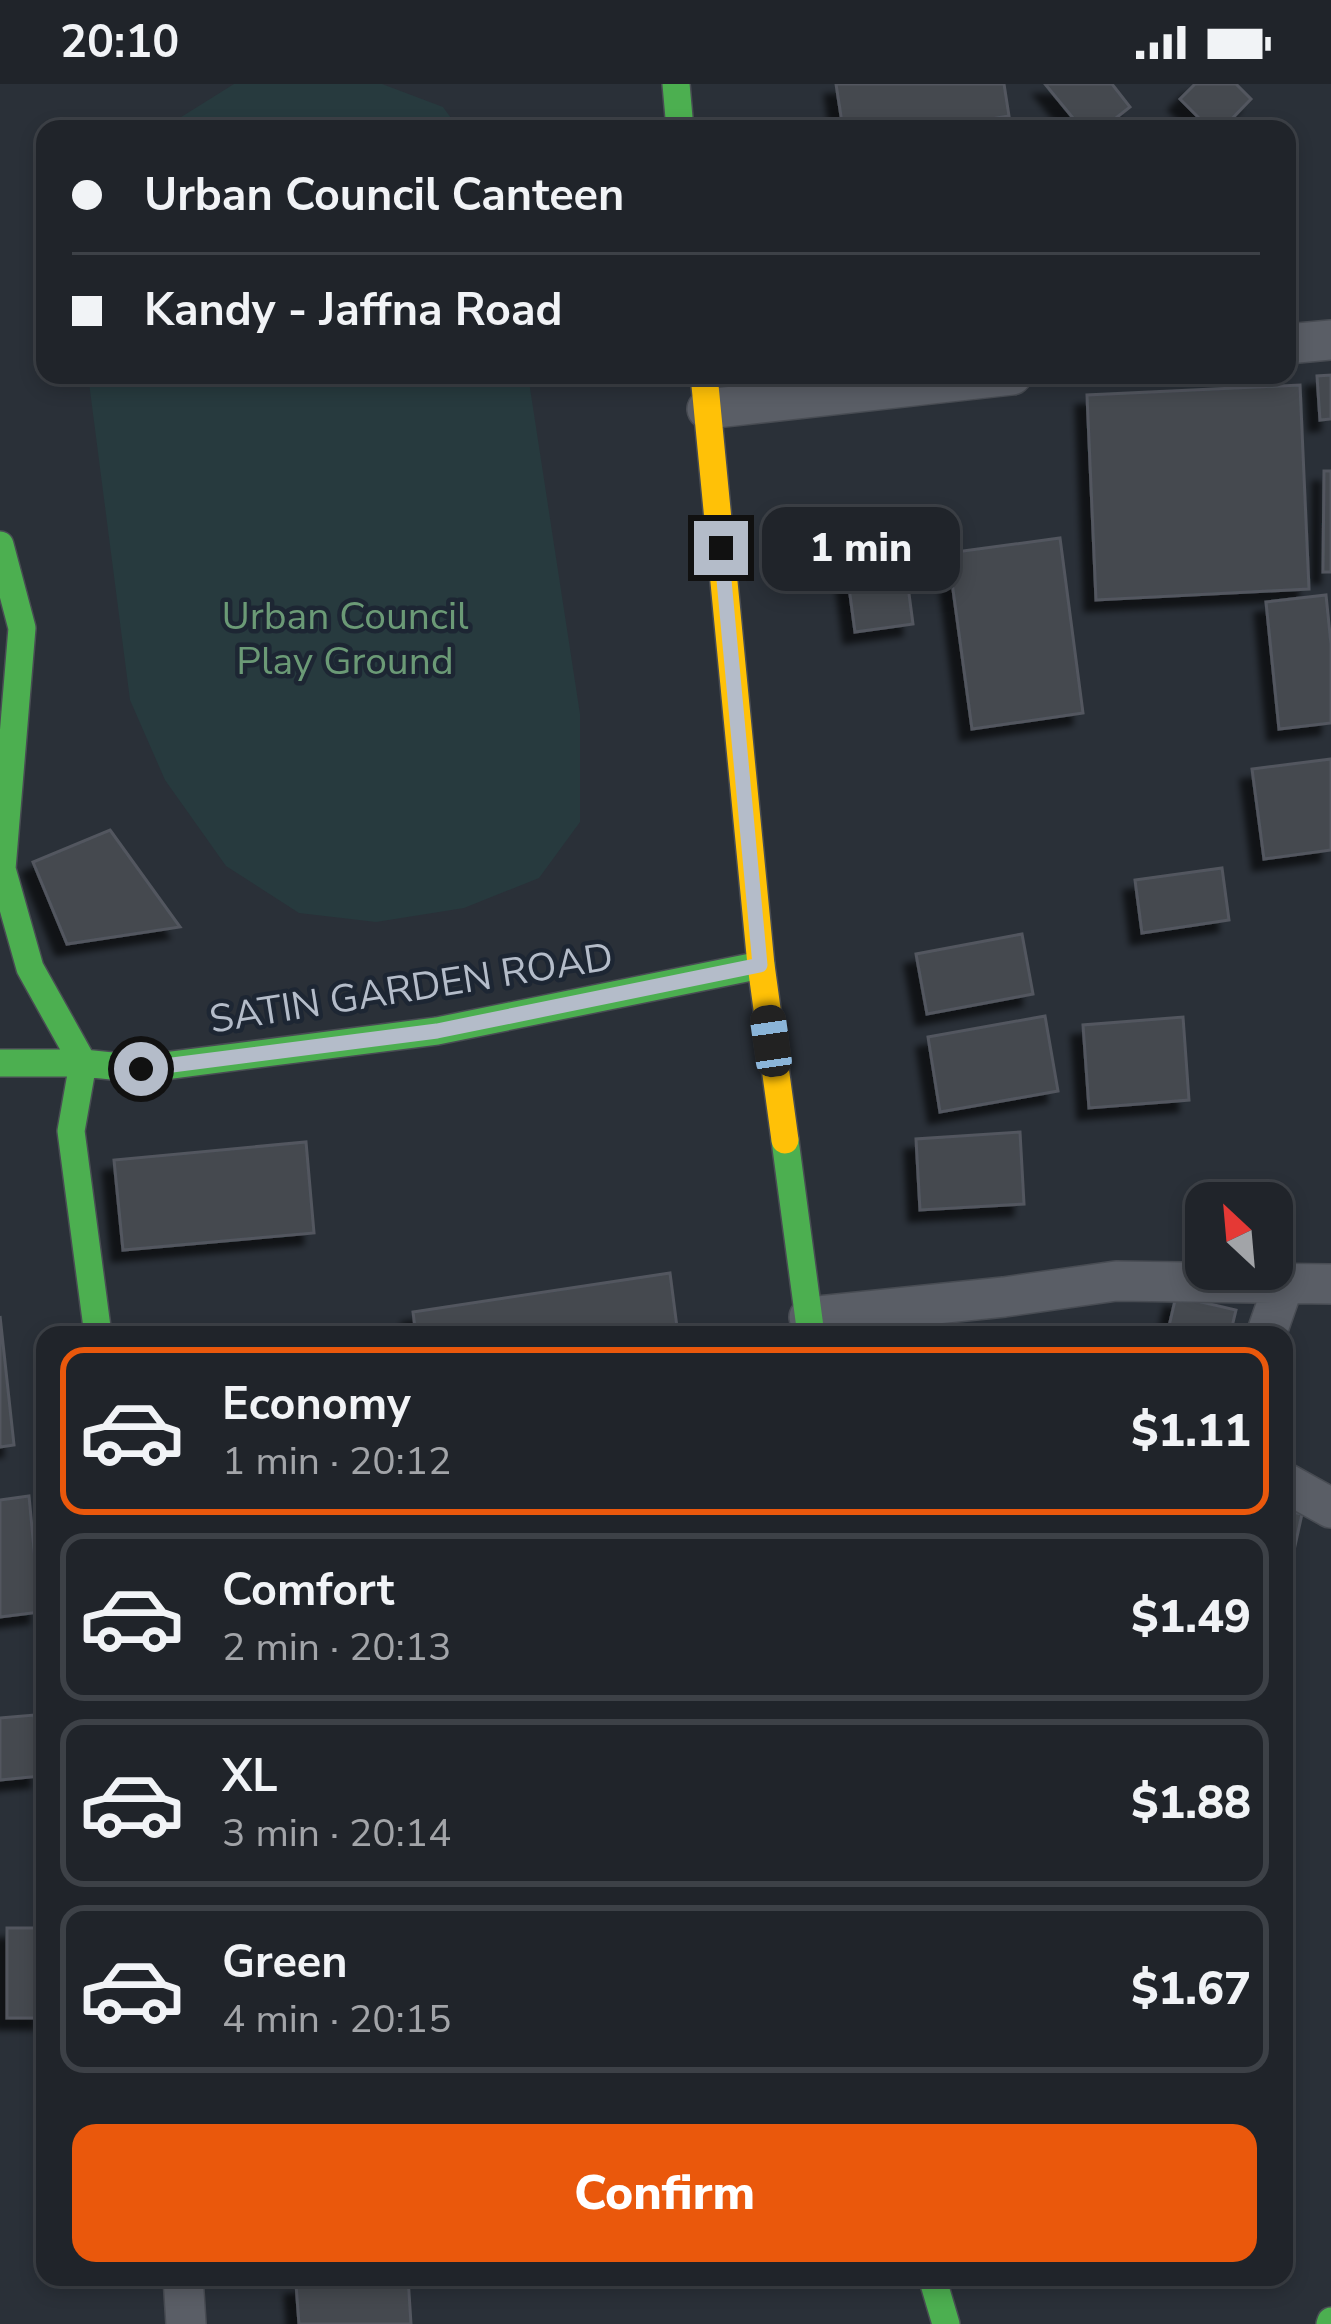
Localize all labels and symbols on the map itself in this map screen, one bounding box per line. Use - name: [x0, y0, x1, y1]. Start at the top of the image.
- callout: 1 min: [763, 506, 961, 590]
- route end: [694, 521, 748, 575]
- park label: Urban Council Play Ground: [221, 590, 469, 688]
- street label: SATIN GARDEN ROAD: [206, 930, 617, 1047]
- car: [748, 1003, 794, 1079]
- route start: [114, 1042, 168, 1096]
- north arrow: [1185, 1182, 1293, 1290]

